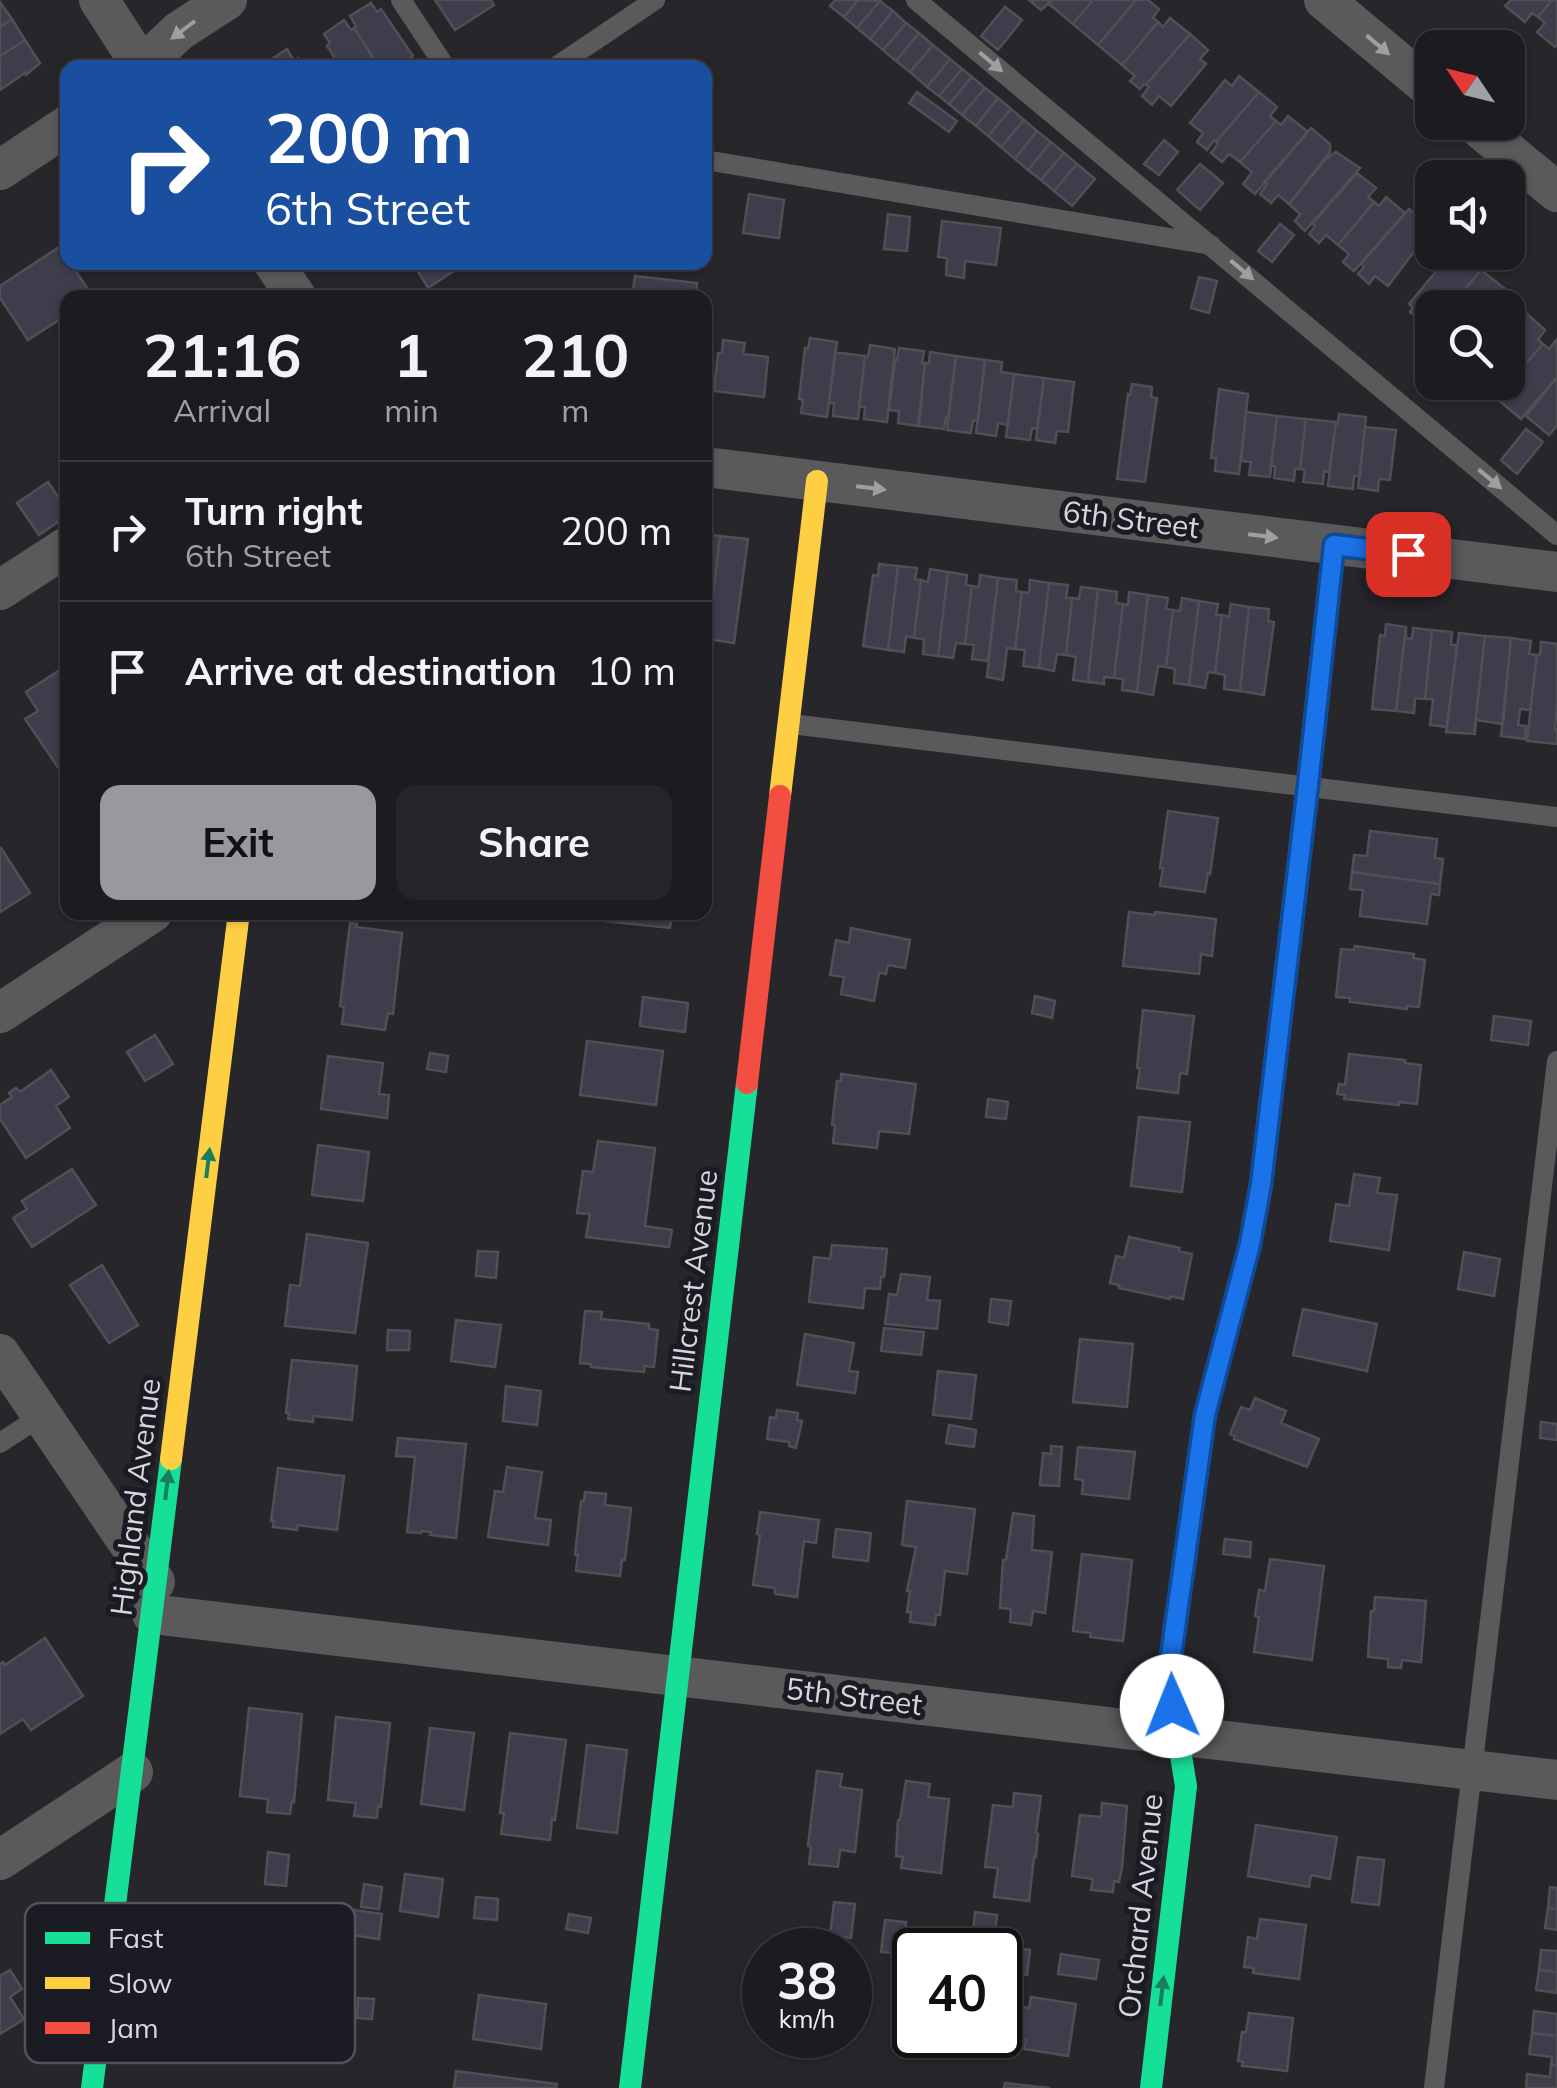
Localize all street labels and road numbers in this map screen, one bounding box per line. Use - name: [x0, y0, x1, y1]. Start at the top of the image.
- street label: 6th Street: [1061, 492, 1201, 546]
- street label: Hillcrest Avenue: [661, 1167, 726, 1394]
- street label: Highland Avenue: [102, 1376, 168, 1618]
- street label: 5th Street: [784, 1669, 924, 1723]
- street label: Orchard Avenue: [1109, 1792, 1171, 2020]

